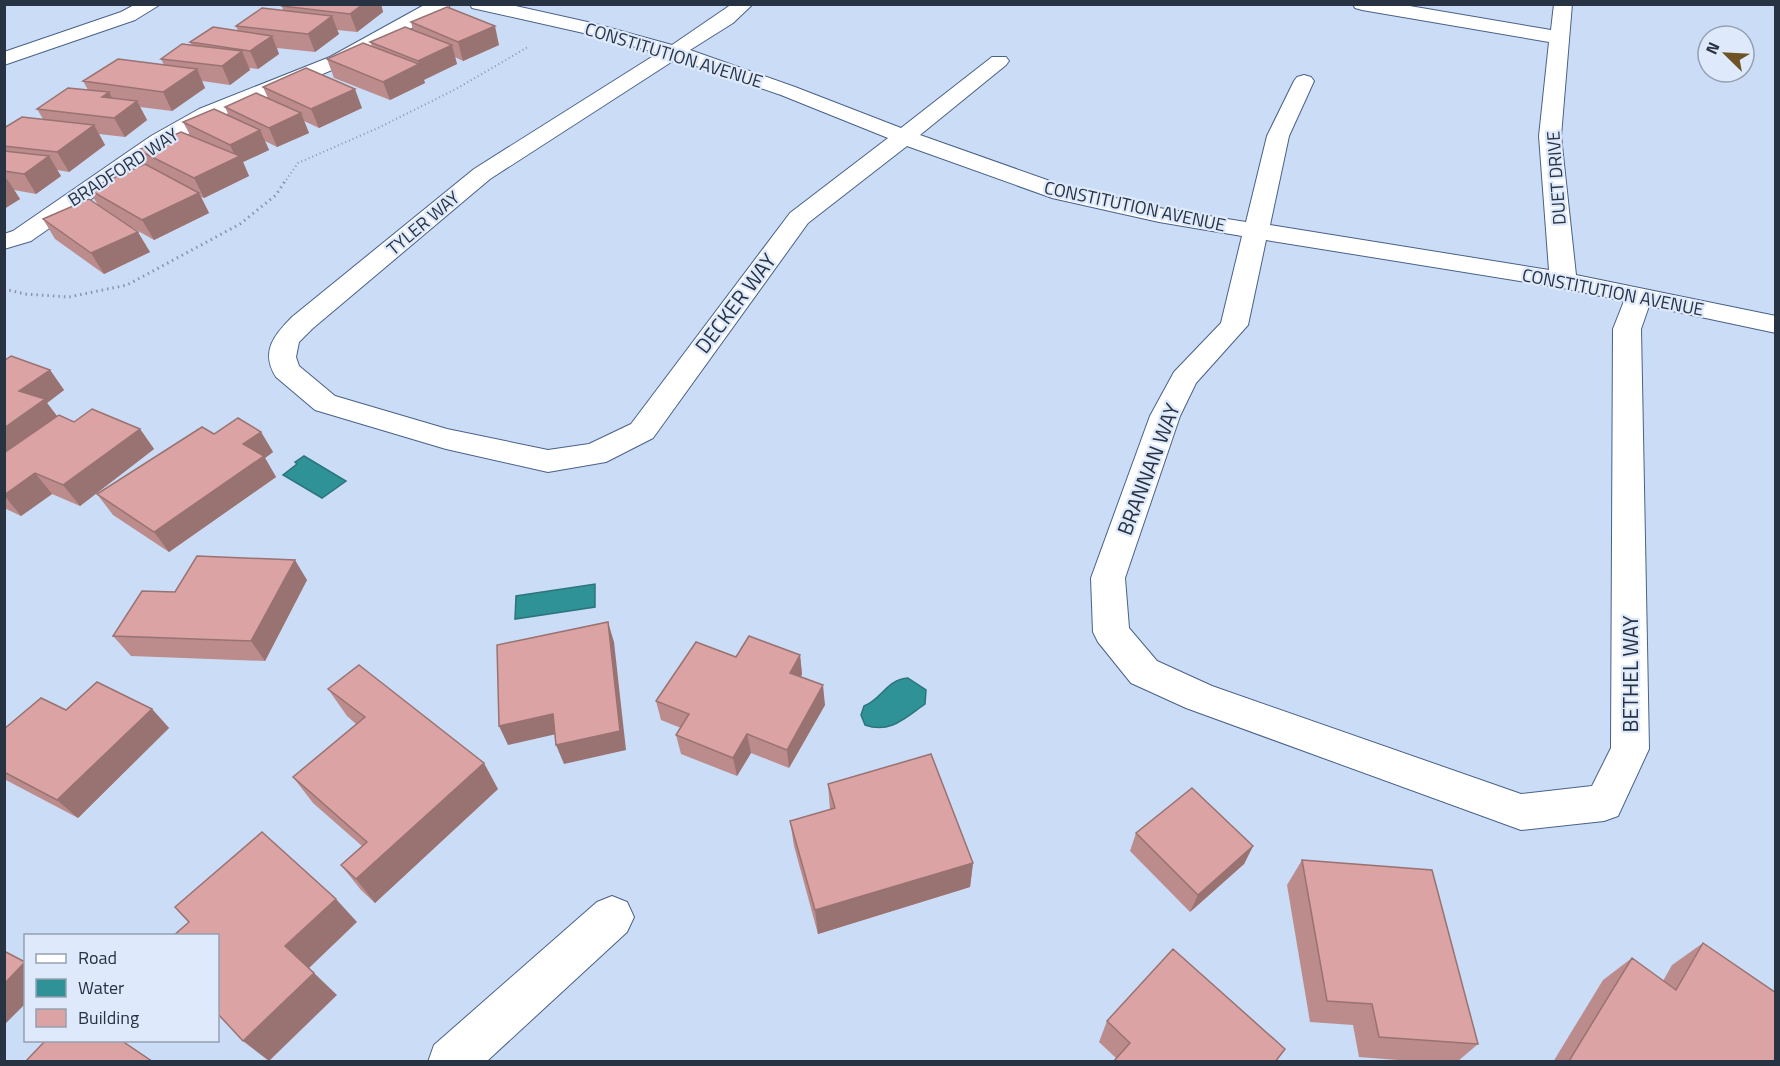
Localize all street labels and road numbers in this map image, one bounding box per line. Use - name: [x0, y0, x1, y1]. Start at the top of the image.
- street label: CONSTITUTION AVENUE: [582, 15, 766, 95]
- street label: BRADFORD WAY: [62, 121, 184, 213]
- street label: DUET DRIVE: [1539, 130, 1573, 226]
- street label: CONSTITUTION AVENUE: [1042, 174, 1228, 238]
- street label: TYLER WAY: [381, 184, 466, 262]
- street label: DECKER WAY: [687, 245, 784, 360]
- street label: CONSTITUTION AVENUE: [1520, 261, 1706, 323]
- street label: BRANNAN WAY: [1108, 398, 1188, 540]
- street label: BETHEL WAY: [1614, 615, 1646, 733]

